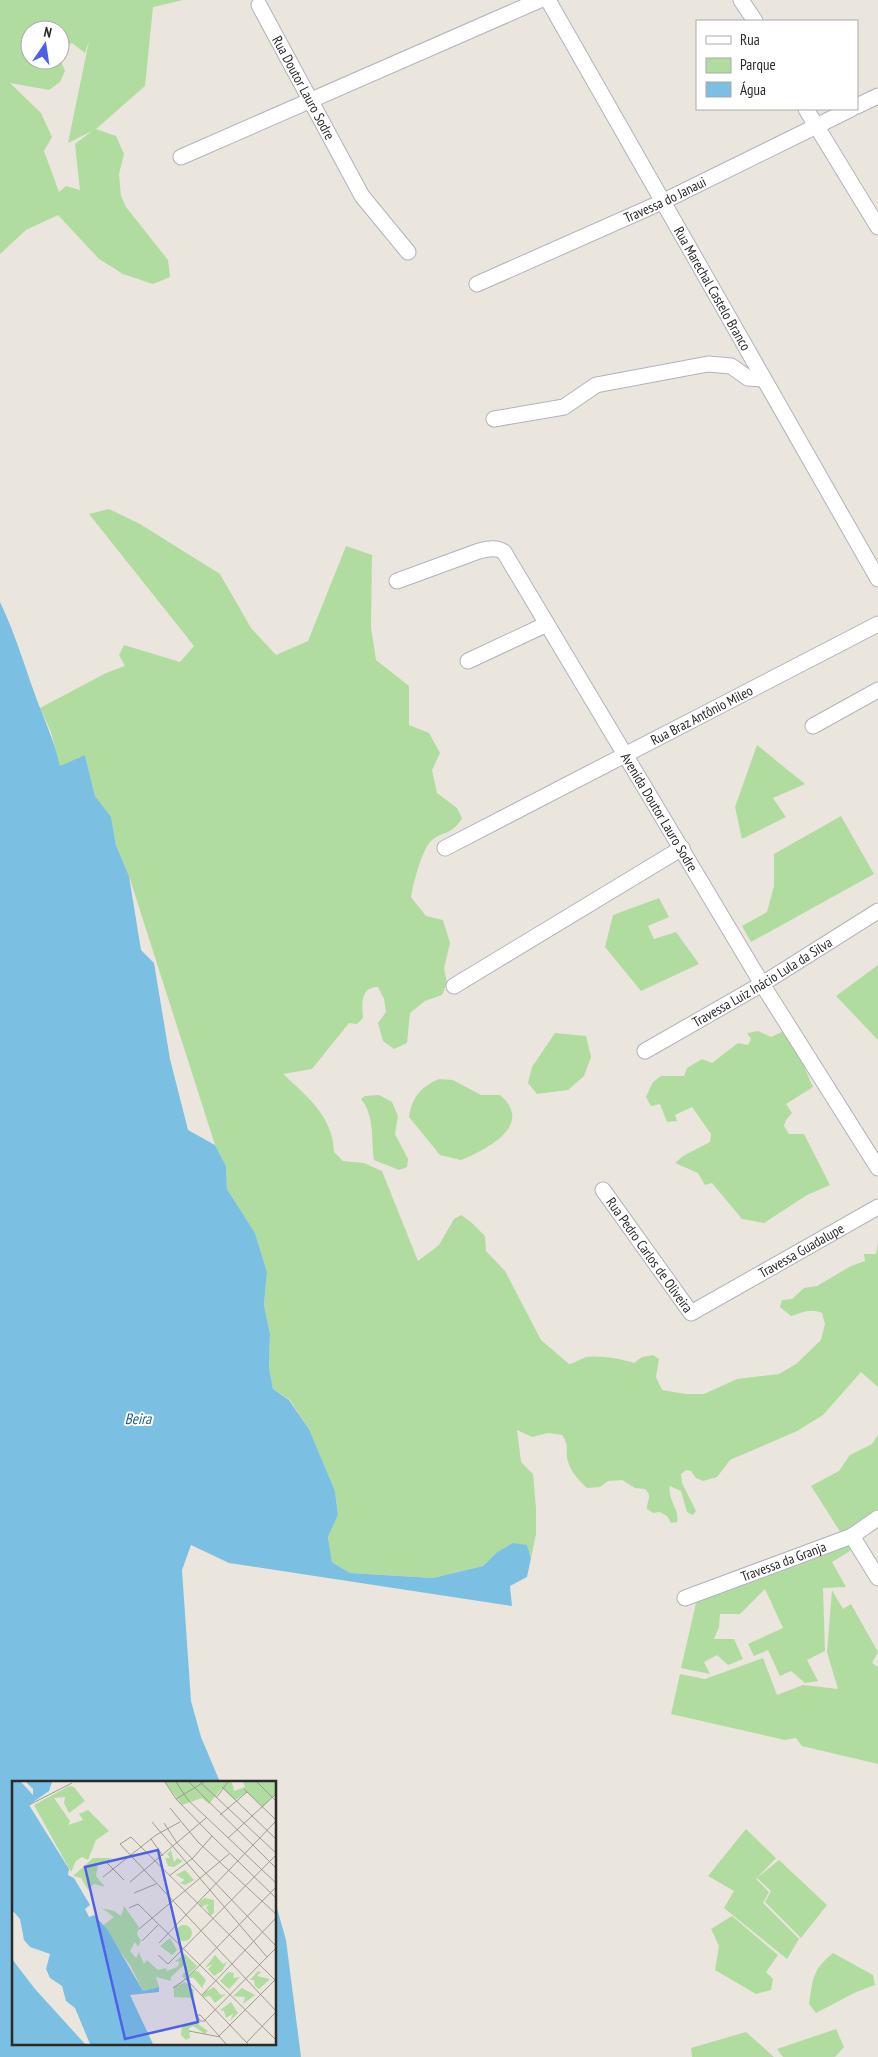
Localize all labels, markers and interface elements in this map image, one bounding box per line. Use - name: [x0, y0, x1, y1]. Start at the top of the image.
- north arrow: [20, 20, 70, 70]
- legend: [696, 20, 858, 110]
- text: N: [42, 23, 54, 42]
- text: Rua: [740, 30, 760, 49]
- street label: Rua Doutor Lauro Sodre: [268, 33, 339, 143]
- text: Parque: [740, 55, 776, 74]
- text: Água: [740, 80, 766, 99]
- street label: Travessa do Janaui: [621, 173, 709, 227]
- street label: Rua Marechal Castelo Branco: [670, 223, 755, 354]
- street label: Rua Braz Antônio Mileo: [648, 681, 756, 749]
- street label: Avenida Doutor Lauro Sodre: [617, 749, 702, 875]
- street label: Travessa Luiz Inácio Lula da Silva: [689, 933, 835, 1031]
- street label: Rua Pedro Carlos de Oliveira: [602, 1194, 697, 1316]
- street label: Travessa Guadalupe: [755, 1219, 847, 1282]
- water label: Beira: [125, 1409, 152, 1428]
- street label: Travessa da Granja: [738, 1537, 829, 1585]
- inset map: [12, 1781, 276, 2044]

